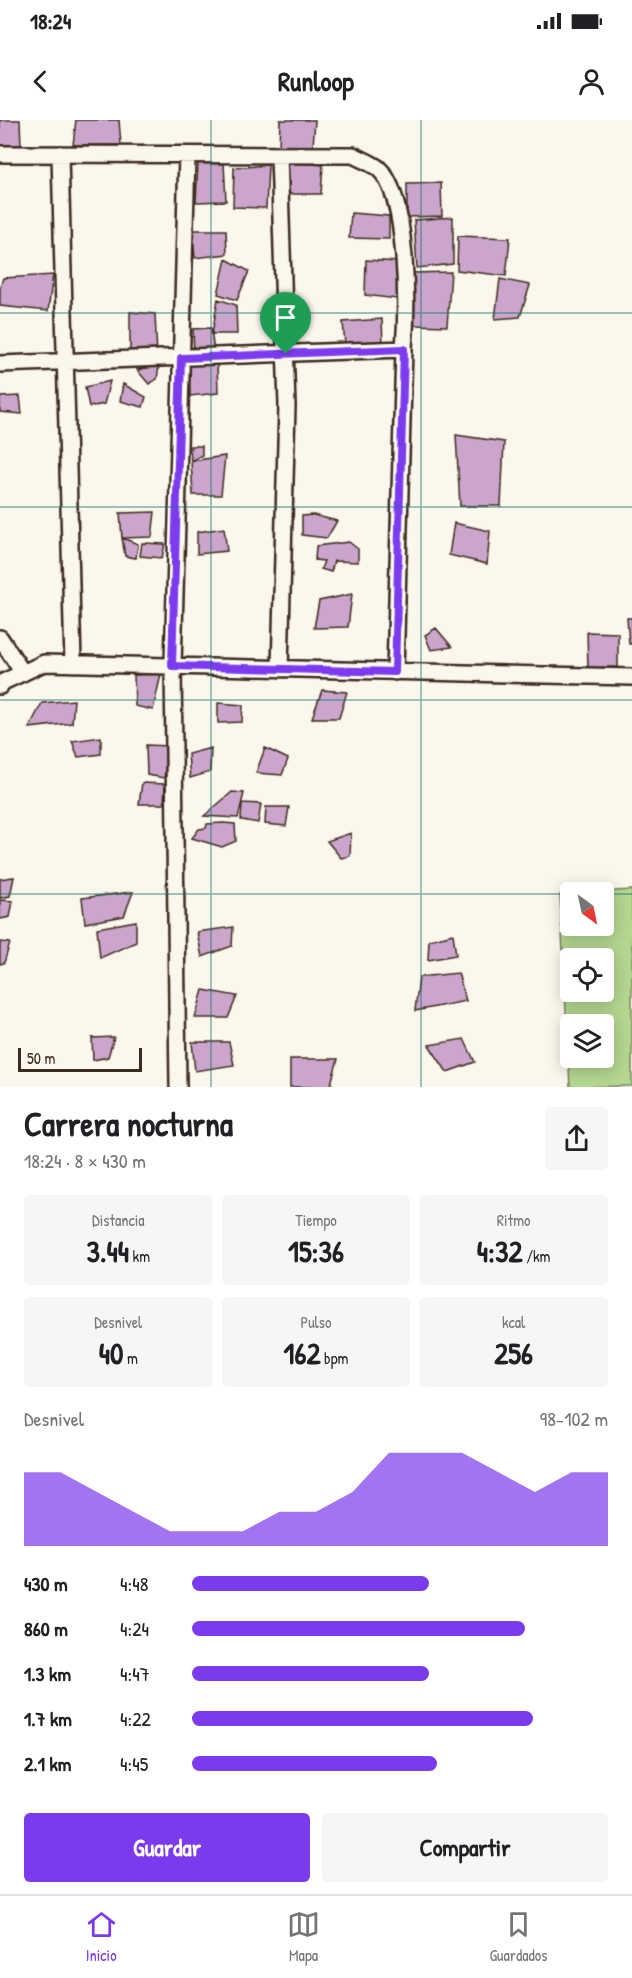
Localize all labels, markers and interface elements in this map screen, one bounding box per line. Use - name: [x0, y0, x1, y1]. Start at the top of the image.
- text: 18:24: [30, 6, 71, 36]
- text: Runloop: [278, 63, 354, 99]
- icon: back: [24, 65, 57, 98]
- icon: person: [575, 65, 608, 98]
- pin: [260, 292, 311, 354]
- icon: arrive: [269, 301, 302, 334]
- north arrow: [560, 882, 614, 936]
- map controls: [560, 882, 614, 1068]
- button: locate: [560, 948, 614, 1002]
- button: layers: [560, 1014, 614, 1068]
- scale bar: [18, 1045, 142, 1073]
- text: 50 m: [27, 1047, 56, 1069]
- text: Carrera nocturna: [24, 1102, 233, 1146]
- button: share: [545, 1107, 608, 1170]
- text: 18:24 · 8 × 430 m: [24, 1147, 146, 1174]
- text: Distancia: [92, 1209, 145, 1231]
- text: Tiempo: [295, 1209, 337, 1231]
- text: Ritmo: [497, 1209, 531, 1231]
- text: 3.44: [87, 1231, 129, 1271]
- text: 15:36: [288, 1231, 344, 1271]
- text: 4:32: [477, 1231, 523, 1271]
- text: km: [129, 1245, 150, 1267]
- text: /km: [523, 1245, 551, 1267]
- text: Desnivel: [94, 1311, 142, 1333]
- text: Pulso: [301, 1311, 331, 1333]
- text: kcal: [502, 1311, 525, 1333]
- text: 40: [99, 1333, 123, 1373]
- text: 162: [284, 1333, 320, 1373]
- text: 256: [494, 1333, 533, 1373]
- text: m: [123, 1347, 138, 1369]
- text: bpm: [320, 1347, 348, 1369]
- text: Desnivel: [24, 1405, 84, 1432]
- text: 98–102 m: [540, 1405, 608, 1432]
- text: 430 m: [24, 1570, 68, 1597]
- text: 4:48: [120, 1570, 148, 1597]
- text: 860 m: [24, 1615, 68, 1642]
- text: 4:24: [120, 1615, 149, 1642]
- text: 1.3 km: [24, 1660, 71, 1687]
- text: 4:47: [120, 1660, 150, 1687]
- text: 1.7 km: [24, 1705, 72, 1732]
- text: 4:22: [120, 1705, 151, 1732]
- text: 2.1 km: [24, 1750, 71, 1777]
- text: 4:45: [120, 1750, 148, 1777]
- button: Guardar: [24, 1813, 310, 1882]
- button: Compartir: [322, 1813, 608, 1882]
- tab: Inicio: [85, 1908, 118, 1966]
- tab: Mapa: [287, 1908, 320, 1966]
- tab: Guardados: [489, 1908, 547, 1966]

